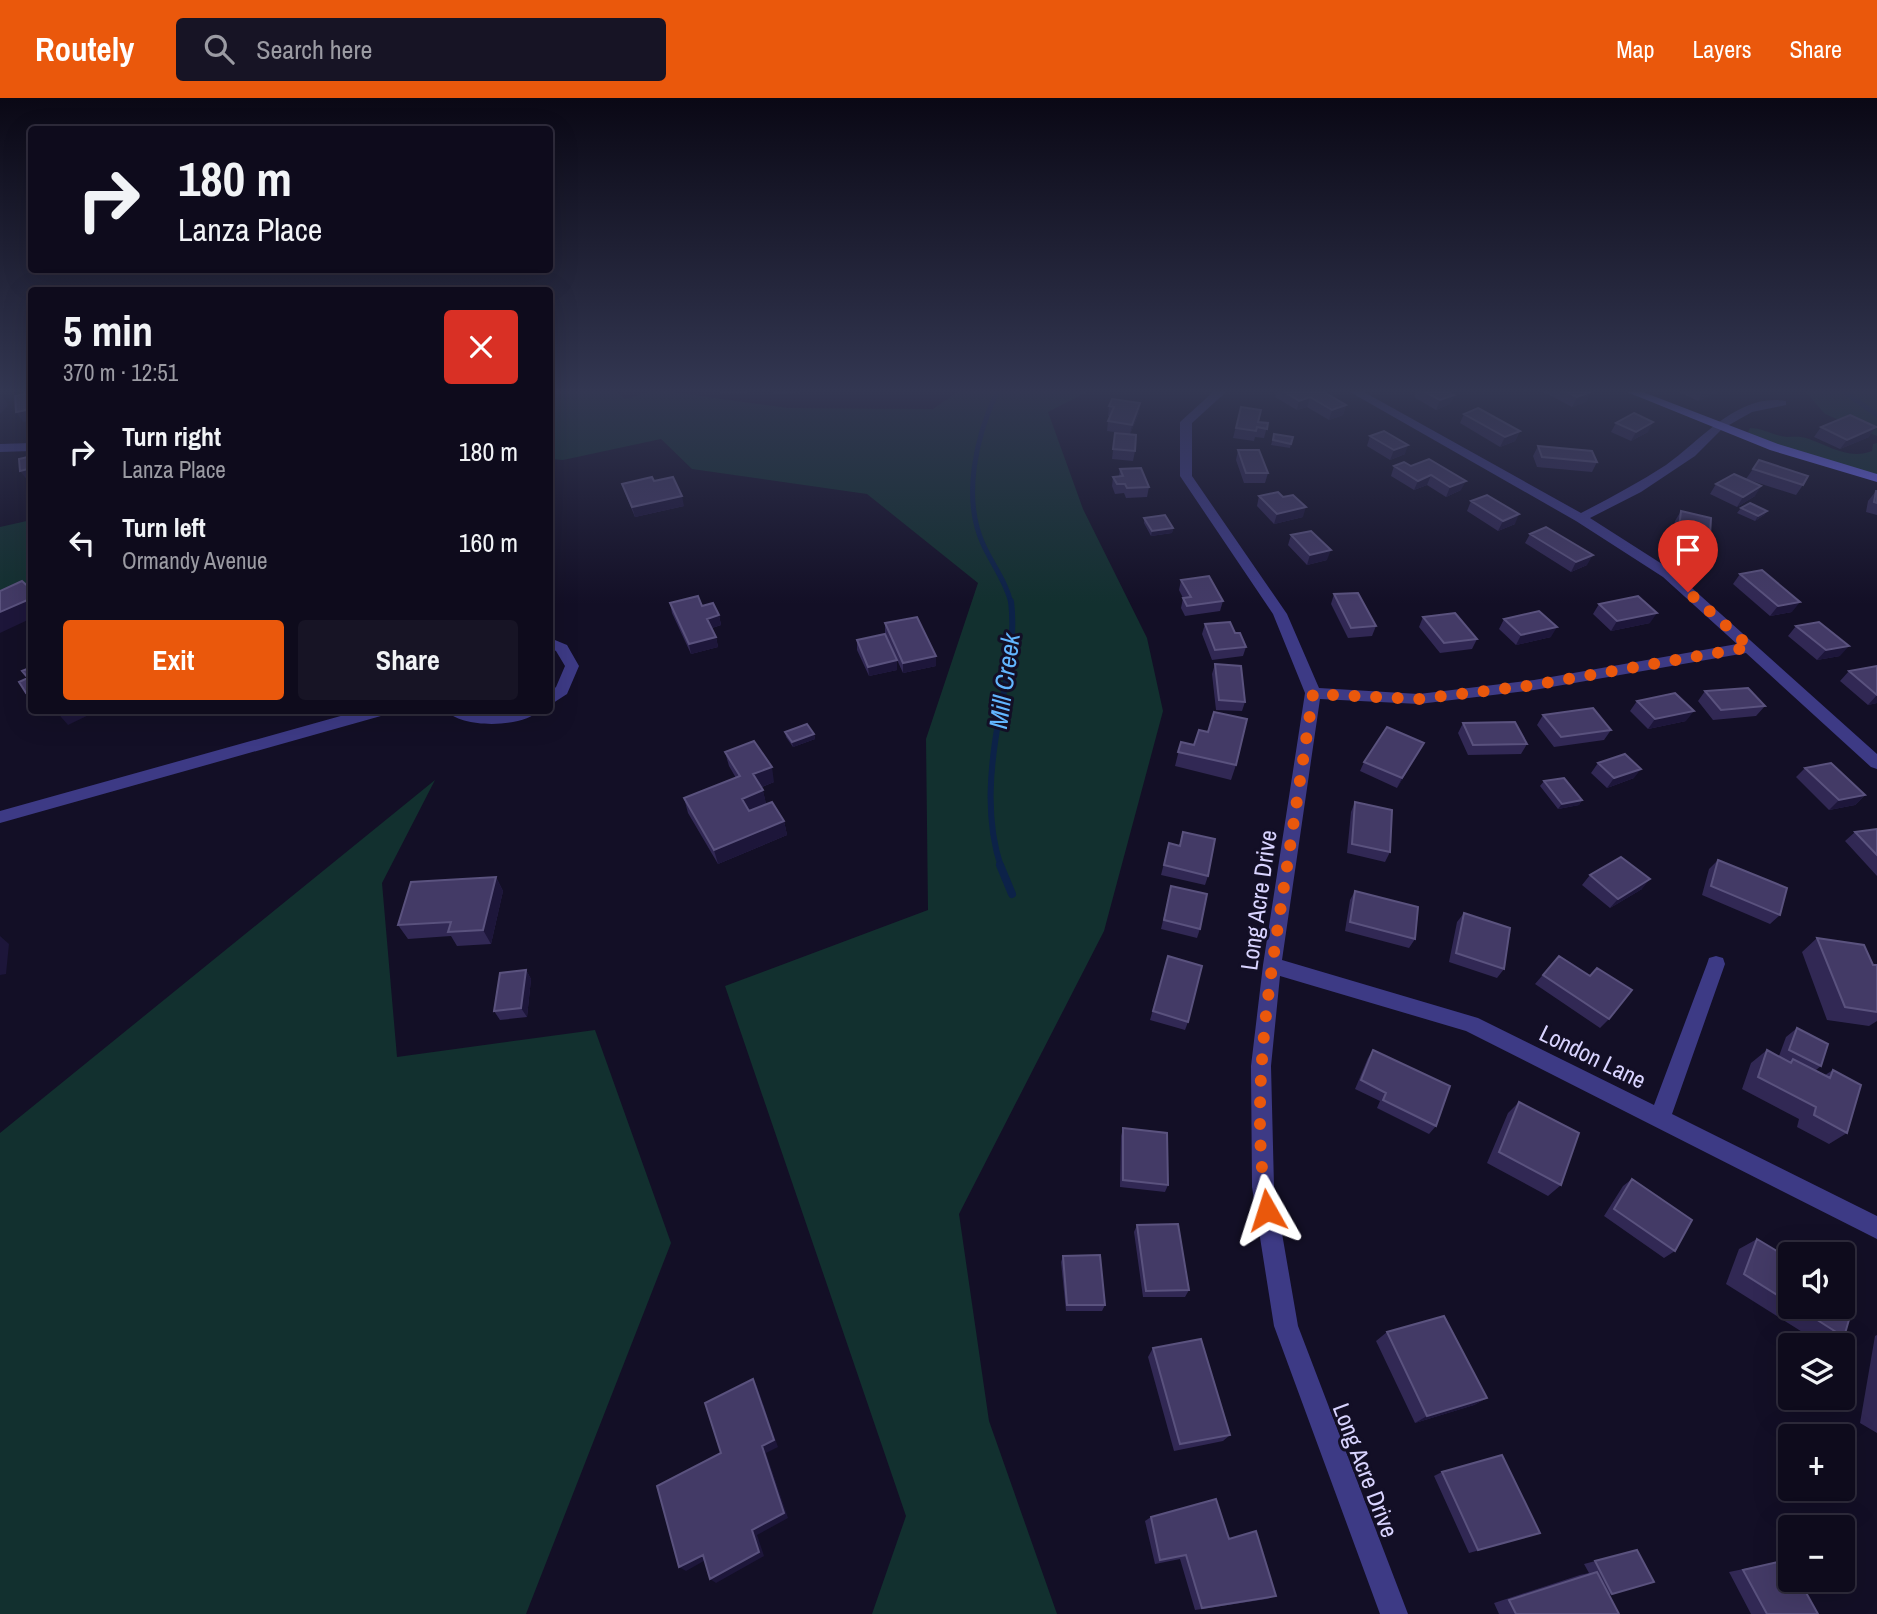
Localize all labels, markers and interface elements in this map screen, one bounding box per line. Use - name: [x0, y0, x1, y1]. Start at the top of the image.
- search box: [176, 18, 666, 81]
- text: Routely: [35, 27, 134, 71]
- icon: search: [200, 30, 238, 68]
- text: Search here: [256, 32, 372, 67]
- text: Map: [1616, 33, 1654, 65]
- text: Layers: [1692, 33, 1751, 65]
- text: Share: [1789, 33, 1842, 65]
- text: 180 m: [178, 145, 292, 211]
- icon: right: [63, 154, 154, 245]
- text: Lanza Place: [178, 208, 322, 251]
- text: 5 min: [63, 303, 153, 359]
- button: close: [444, 310, 518, 384]
- text: 370 m · 12:51: [63, 357, 178, 388]
- text: Turn right: [122, 419, 221, 454]
- icon: right: [63, 433, 101, 471]
- text: 180 m: [459, 434, 518, 469]
- text: Lanza Place: [122, 454, 226, 485]
- text: Turn left: [122, 510, 206, 545]
- pin: [1658, 520, 1718, 592]
- icon: left: [63, 524, 101, 562]
- text: 160 m: [459, 525, 518, 560]
- icon: arrive: [1669, 531, 1707, 569]
- text: Ormandy Avenue: [122, 545, 267, 576]
- button: Exit: [63, 620, 284, 700]
- button: Share: [298, 620, 518, 700]
- water label: Mill Creek: [980, 630, 1028, 731]
- street label: Long Acre Drive: [1232, 828, 1284, 972]
- street label: London Lane: [1534, 1016, 1652, 1096]
- position arrow: [1230, 1173, 1304, 1247]
- map controls: [1778, 1242, 1855, 1592]
- button: sound: [1778, 1242, 1855, 1319]
- button: layers: [1778, 1333, 1855, 1410]
- street label: Long Acre Drive: [1326, 1398, 1406, 1542]
- button: +: [1778, 1424, 1855, 1501]
- button: −: [1778, 1515, 1855, 1592]

